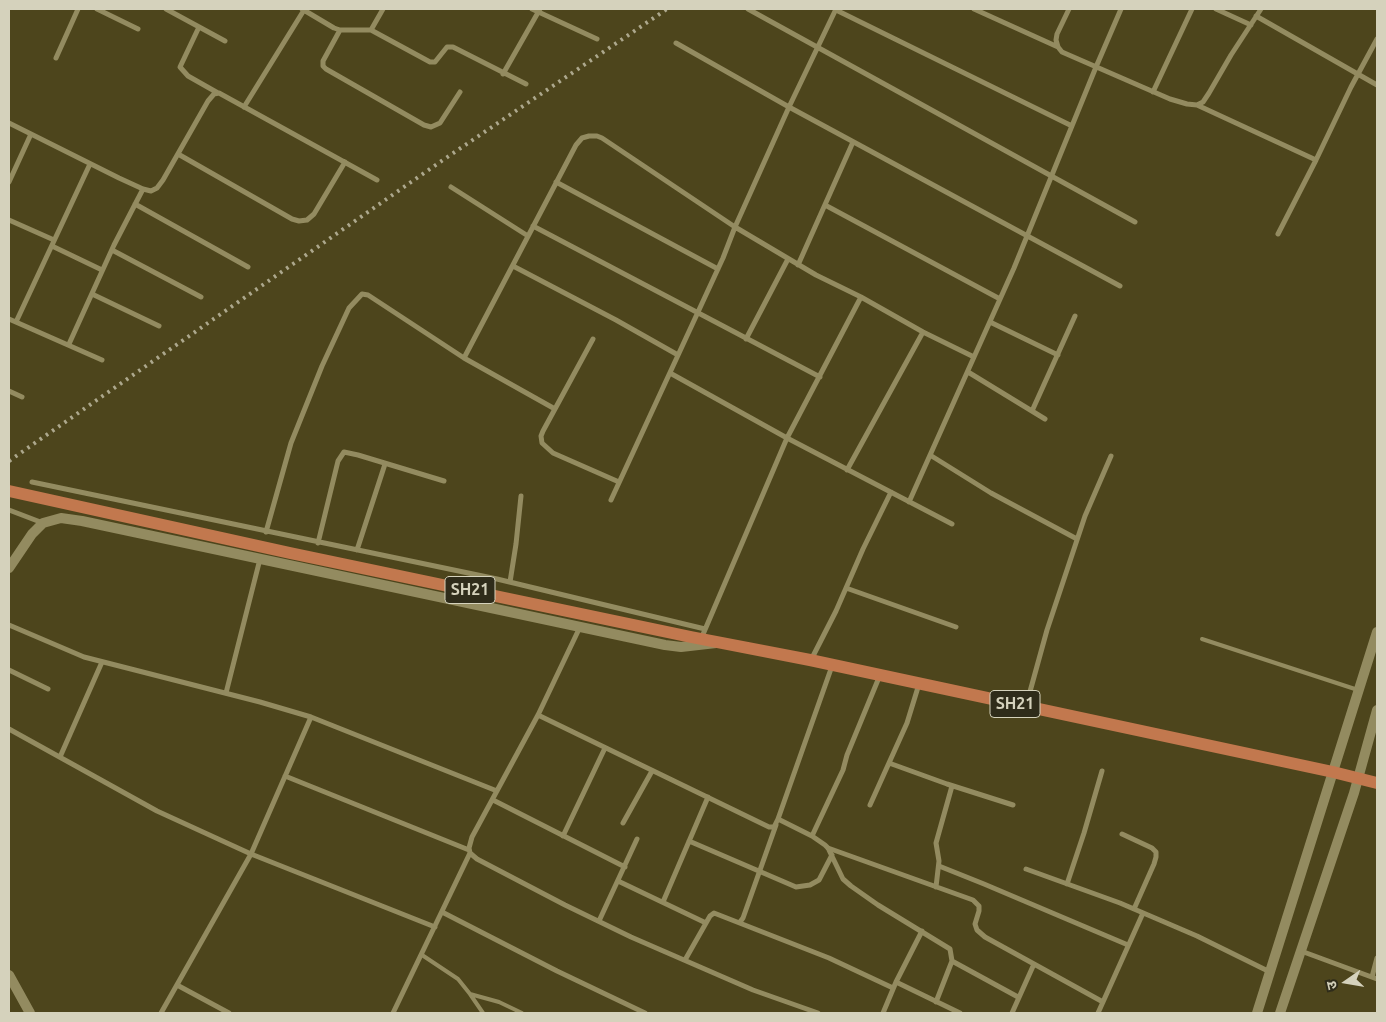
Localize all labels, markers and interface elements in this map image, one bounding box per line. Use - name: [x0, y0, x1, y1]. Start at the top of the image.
- road number: SH21: [445, 576, 495, 604]
- road number: SH21: [990, 691, 1040, 718]
- north arrow: [1321, 957, 1371, 1007]
- text: उ: [1323, 980, 1340, 991]

